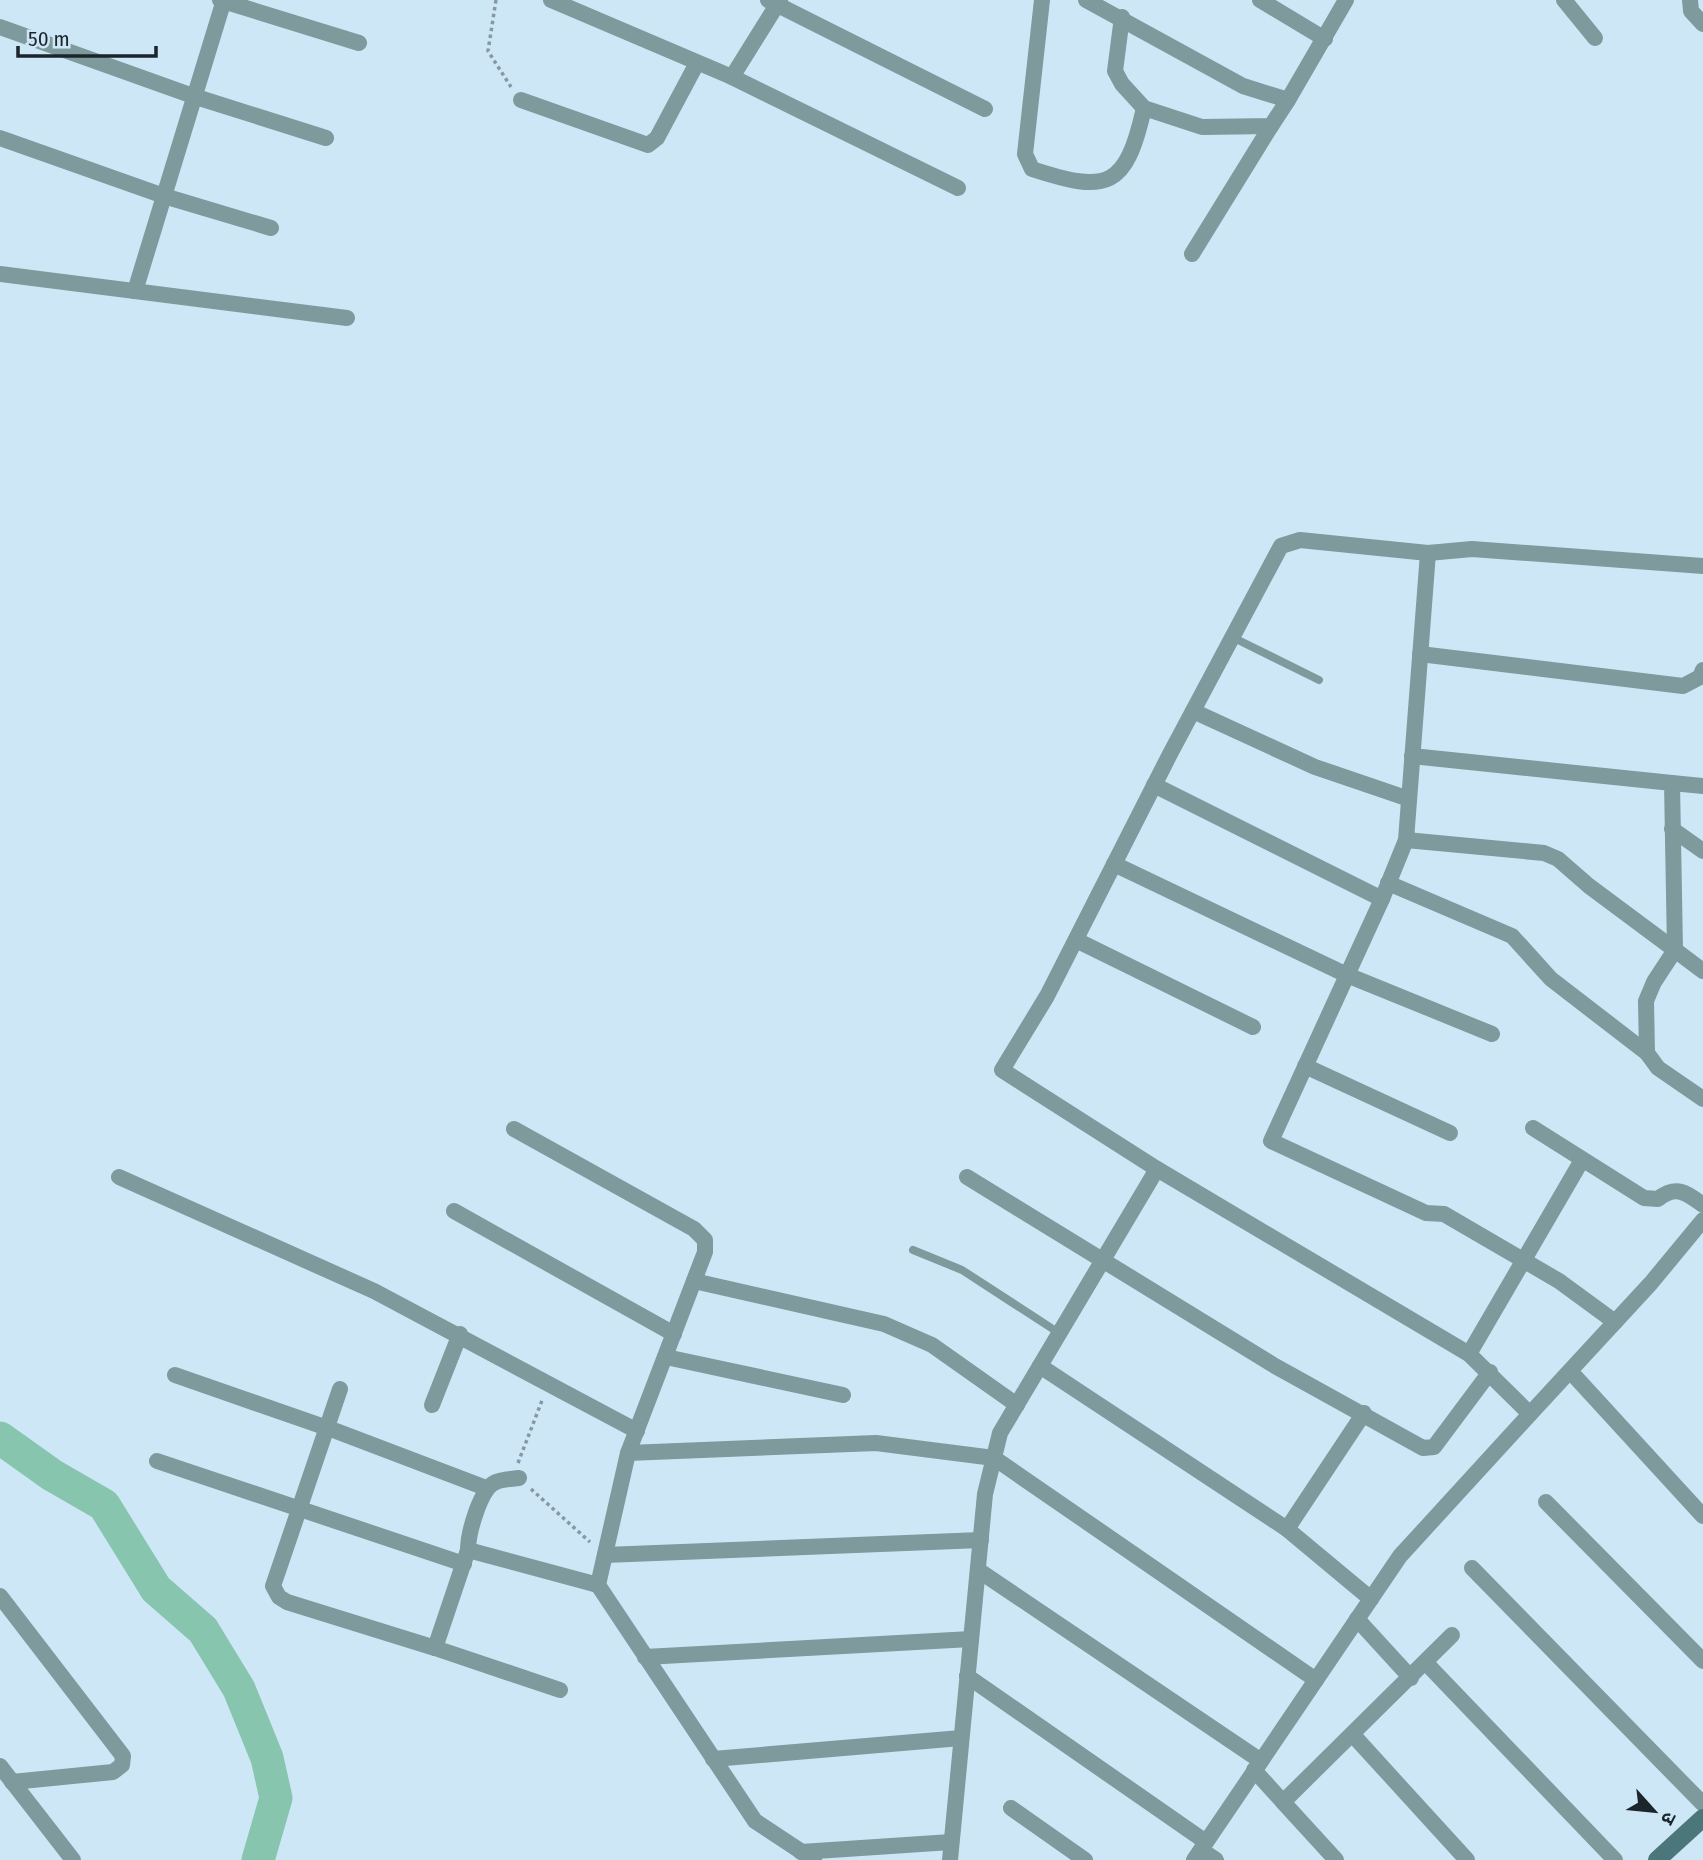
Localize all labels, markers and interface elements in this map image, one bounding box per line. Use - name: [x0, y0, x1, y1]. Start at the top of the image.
- scale bar: [18, 14, 156, 58]
- text: 50 m: [28, 26, 70, 52]
- north arrow: [1619, 1776, 1689, 1846]
- text: उ: [1656, 1808, 1681, 1829]

